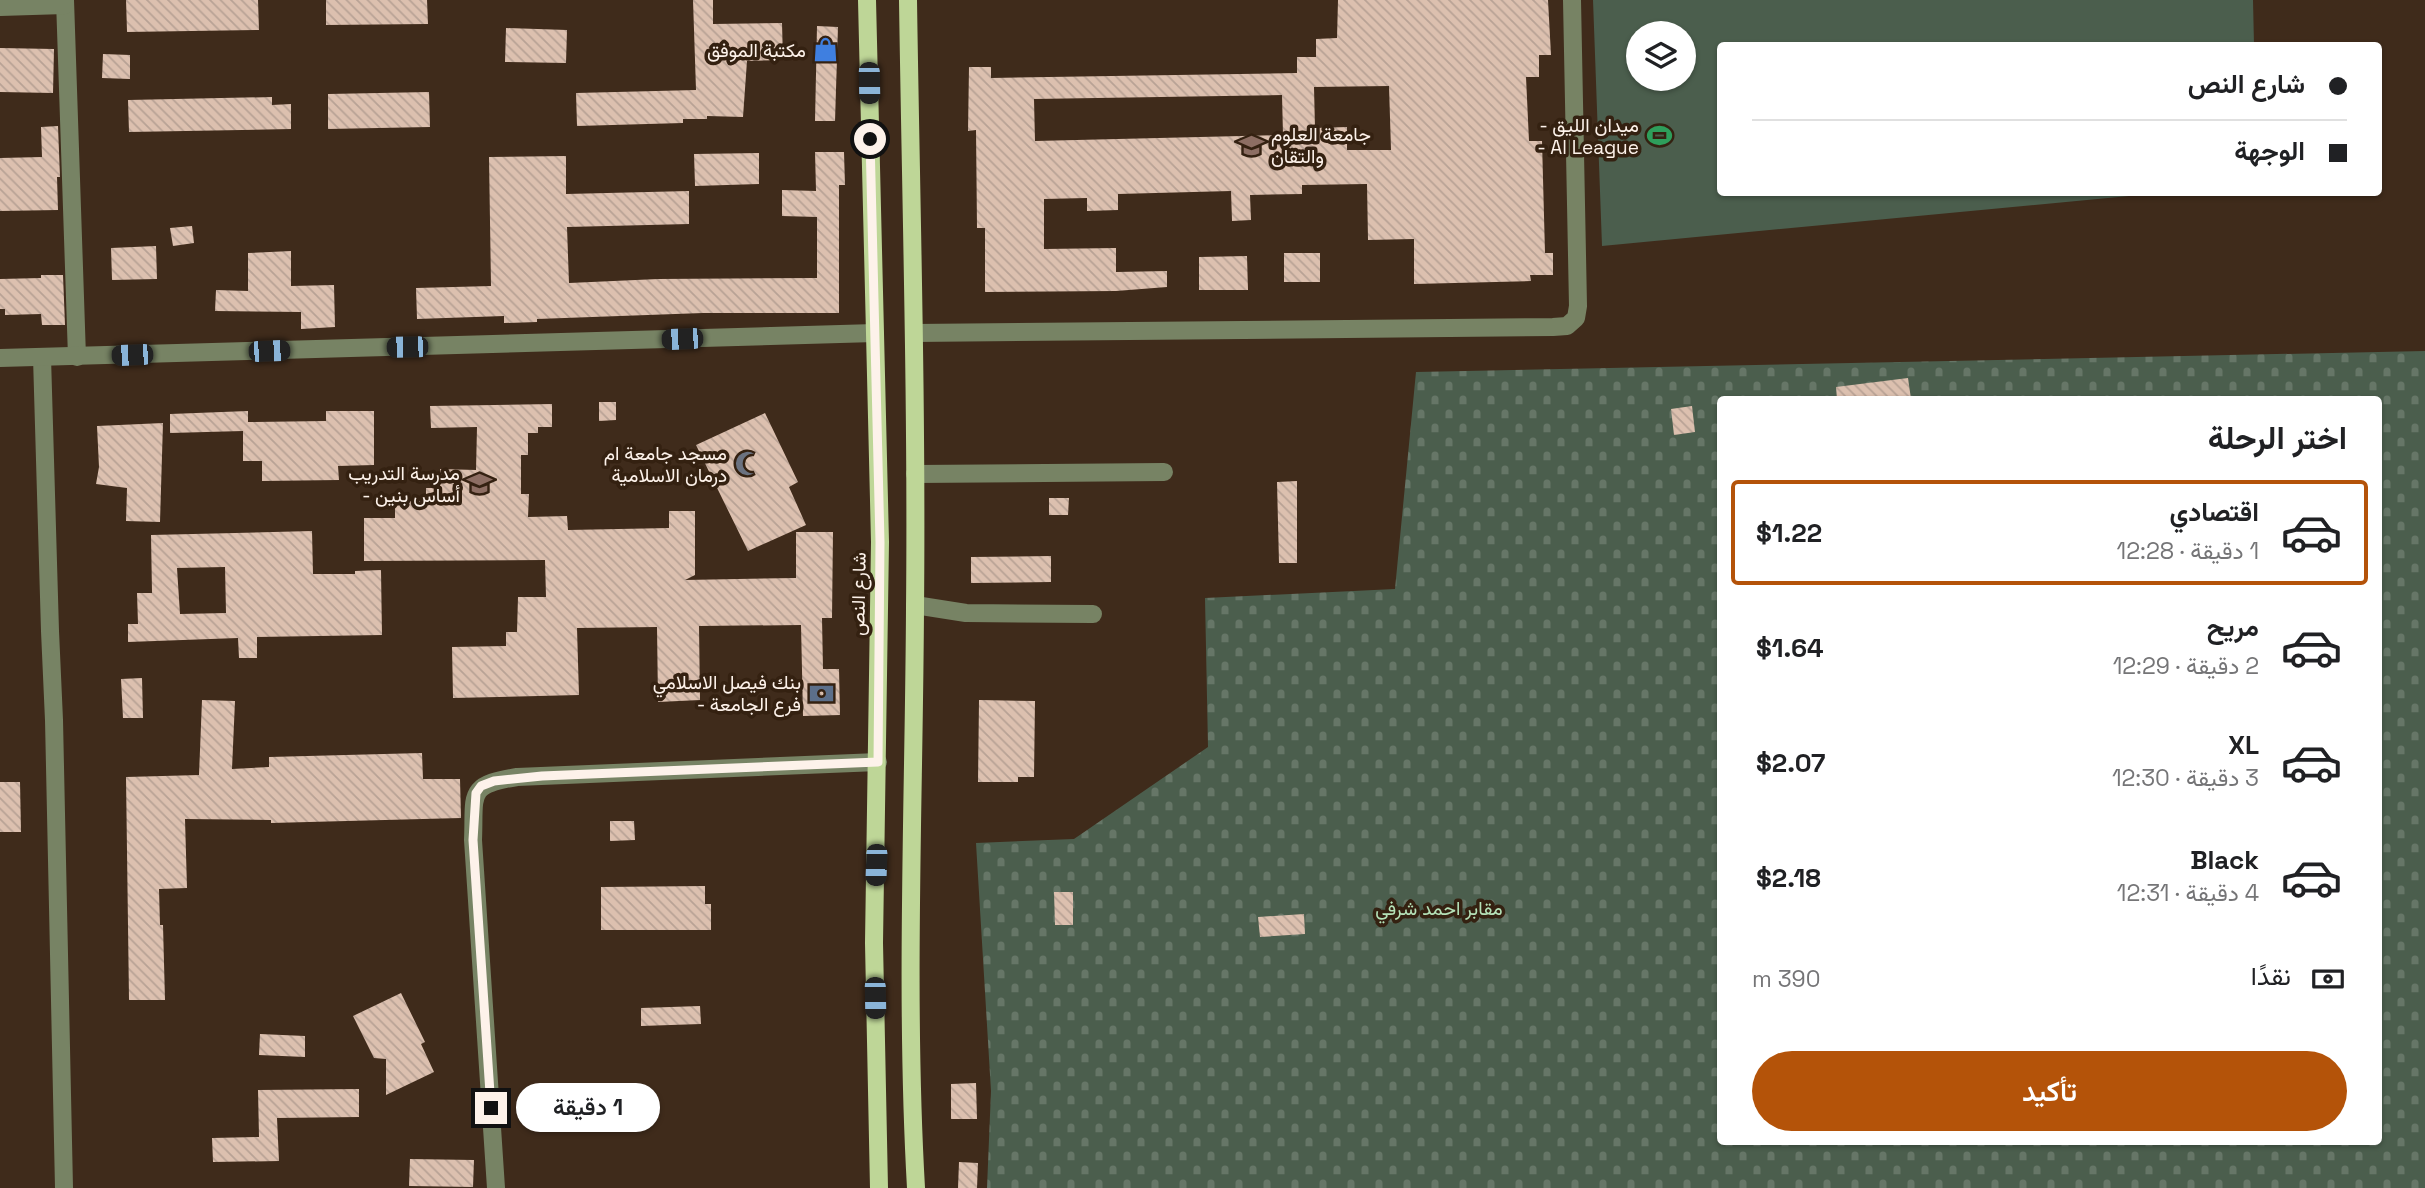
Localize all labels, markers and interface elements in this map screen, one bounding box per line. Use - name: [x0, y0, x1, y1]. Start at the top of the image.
- map controls: [1626, 21, 1696, 91]
- button: layers: [1626, 21, 1696, 91]
- shop icon: مكتبة الموفق: [812, 36, 840, 64]
- place label: مكتبة الموفق: [707, 38, 806, 63]
- car: [859, 62, 880, 104]
- text: شارع النص: [2188, 67, 2305, 101]
- place label: - ميدان الليق - Al League: [1537, 113, 1639, 160]
- place label: جامعة العلوم والتقان: [1271, 122, 1371, 169]
- sports icon: - ميدان الليق - Al League: [1645, 122, 1673, 150]
- route start: [854, 123, 886, 155]
- school or university icon: جامعة العلوم والتقان: [1237, 131, 1265, 159]
- text: الوجهة: [2234, 134, 2305, 168]
- car: [661, 328, 704, 350]
- car: [386, 336, 429, 358]
- car: [248, 340, 291, 362]
- car: [111, 344, 154, 366]
- text: اختر الرحلة: [2208, 418, 2347, 458]
- place label: مسجد جامعة ام درمان الاسلامية: [604, 441, 727, 488]
- mosque icon: مسجد جامعة ام درمان الاسلامية: [733, 450, 761, 478]
- place label: مدرسة التدريب - أساس بنين: [348, 461, 460, 508]
- school or university icon: مدرسة التدريب - أساس بنين: [466, 470, 494, 498]
- text: اقتصادي: [2170, 495, 2259, 529]
- icon: car: [2280, 501, 2343, 564]
- text: $1.22: [1756, 516, 1822, 550]
- text: 1 دقيقة · 12:28: [2117, 536, 2259, 566]
- street label: شارع النص: [845, 552, 872, 636]
- text: مريح: [2207, 610, 2259, 644]
- icon: car: [2280, 616, 2343, 679]
- text: $1.64: [1756, 631, 1824, 665]
- text: 2 دقيقة · 12:29: [2113, 651, 2259, 681]
- place label: بنك فيصل الاسلامي - فرع الجامعة: [653, 670, 801, 717]
- bank icon: بنك فيصل الاسلامي - فرع الجامعة: [807, 679, 835, 707]
- text: XL: [2228, 728, 2259, 762]
- icon: car: [2280, 731, 2343, 794]
- text: $2.07: [1756, 746, 1825, 780]
- text: 3 دقيقة · 12:30: [2112, 763, 2259, 793]
- text: Black: [2190, 843, 2259, 877]
- car: [865, 844, 888, 886]
- icon: car: [2280, 846, 2343, 909]
- text: $2.18: [1756, 861, 1821, 895]
- text: 4 دقيقة · 12:31: [2117, 878, 2259, 908]
- park label: مقابر احمد شرفي: [1375, 896, 1503, 924]
- text: نقدًا: [2251, 959, 2291, 993]
- icon: cash: [2309, 960, 2347, 998]
- text: 390 m: [1752, 964, 1820, 994]
- car: [865, 977, 886, 1019]
- button: تأكيد: [1752, 1051, 2347, 1131]
- callout: 1 دقيقة: [516, 1084, 659, 1132]
- route end: [475, 1092, 507, 1124]
- text: 1 دقيقة: [553, 1092, 623, 1122]

